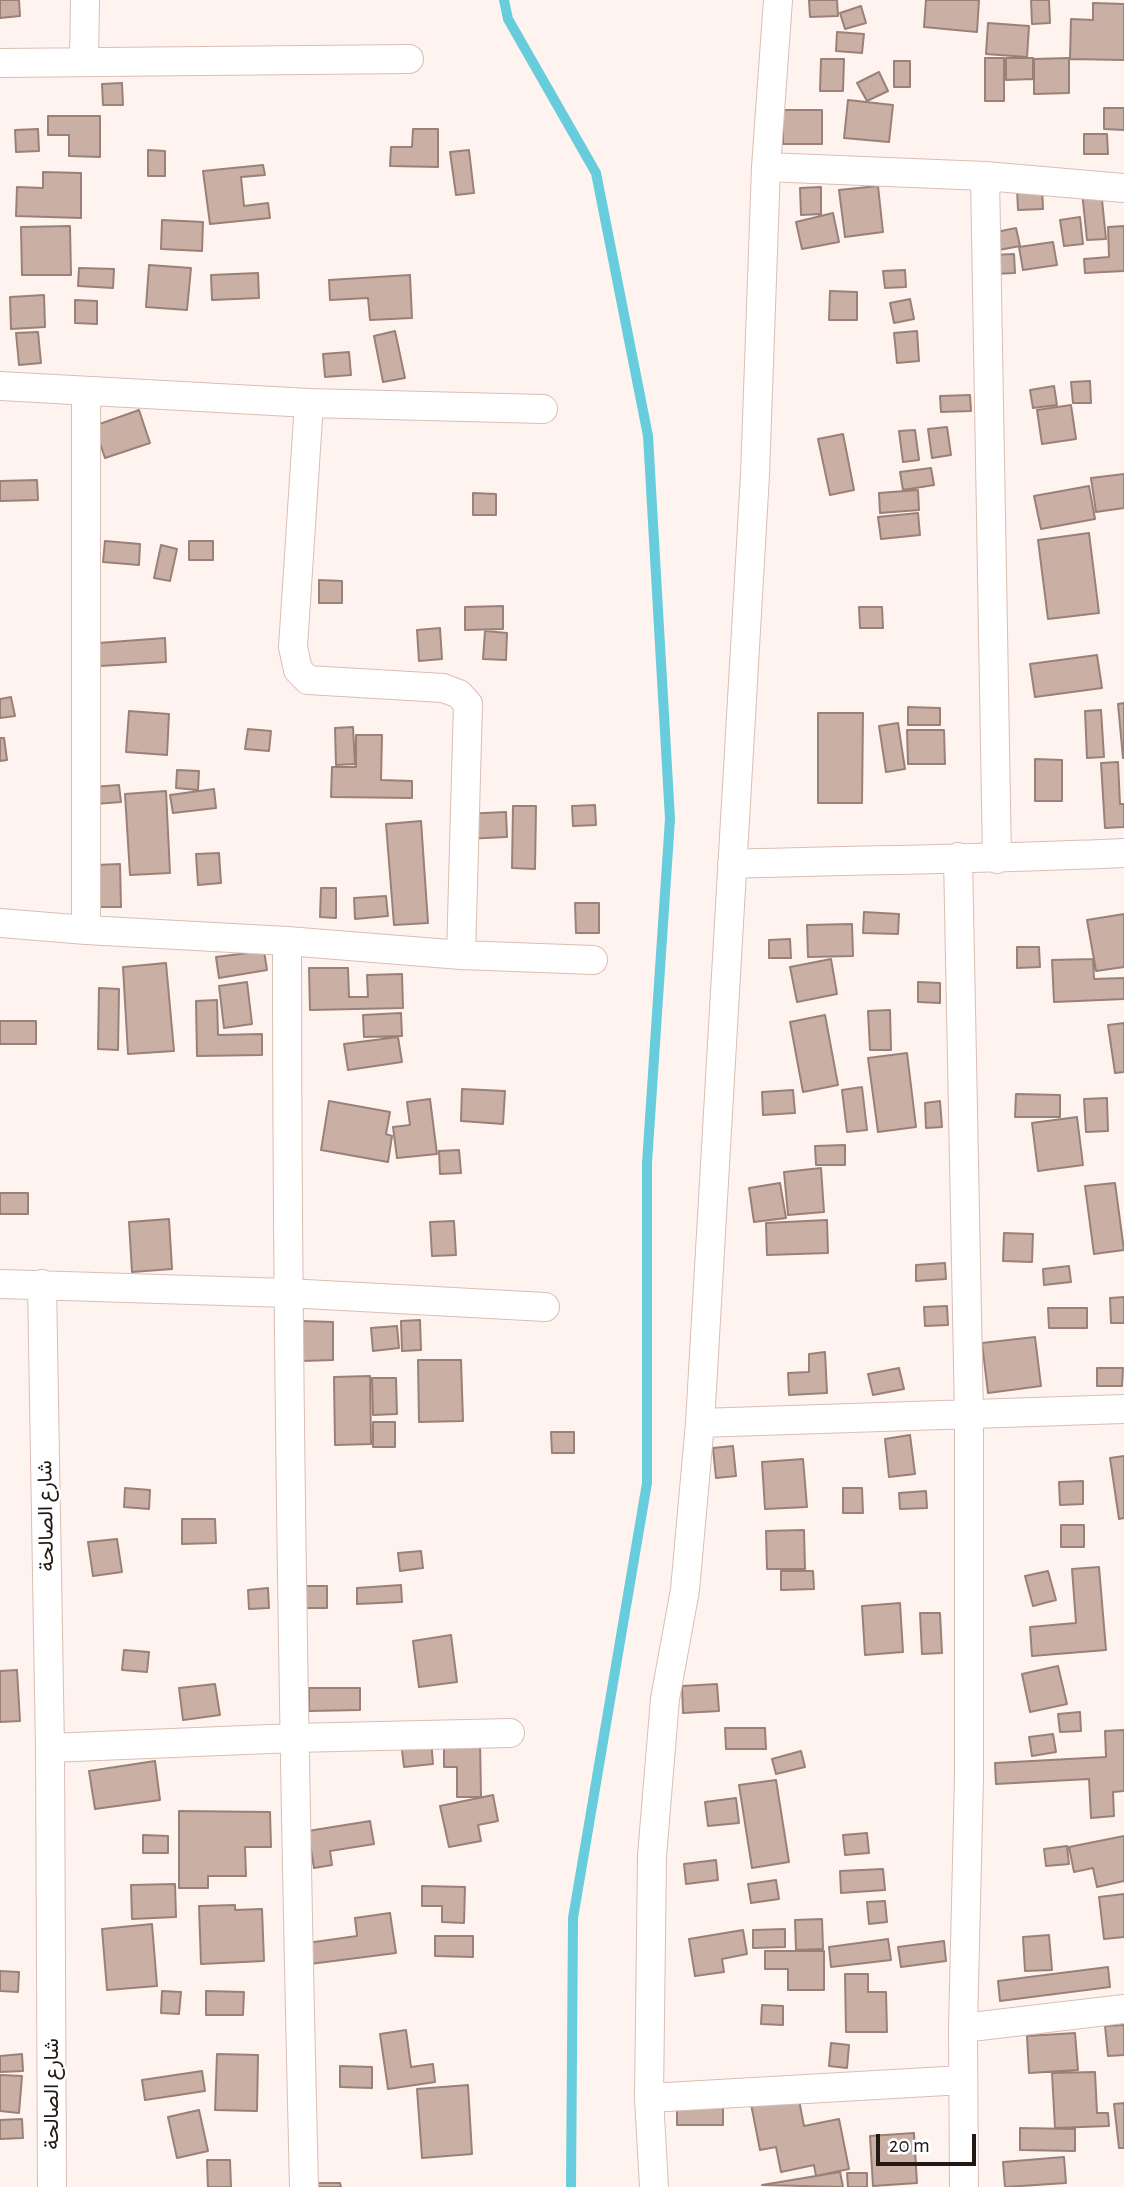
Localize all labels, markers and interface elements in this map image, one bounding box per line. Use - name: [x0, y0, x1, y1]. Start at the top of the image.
- street label: شارع الصالحة: [32, 1460, 60, 1572]
- street label: شارع الصالحة: [39, 2038, 65, 2150]
- scale bar: [879, 2120, 979, 2164]
- text: 20 m: [889, 2135, 930, 2156]

